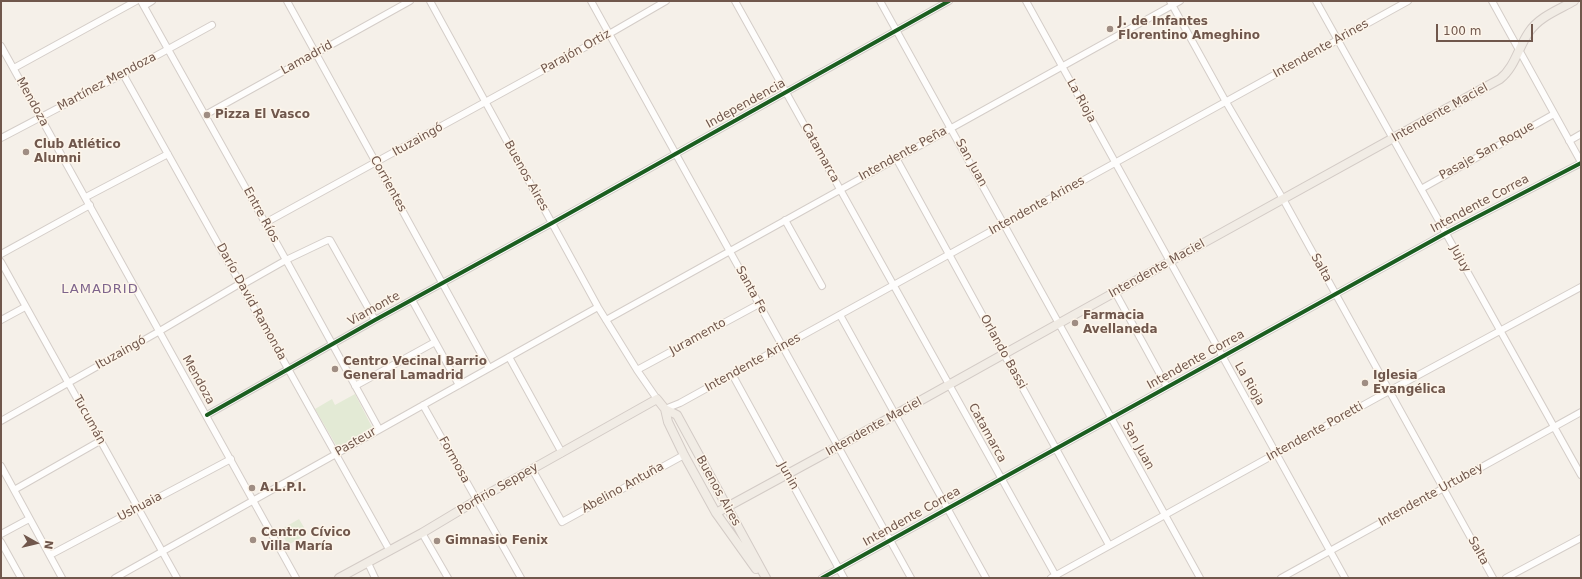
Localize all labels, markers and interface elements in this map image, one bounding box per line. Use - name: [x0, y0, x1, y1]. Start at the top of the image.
- place label: J. de Infantes Florentino Ameghino: [1118, 15, 1260, 43]
- scale bar: [1438, 16, 1535, 42]
- street label: Intendente Arines: [1271, 17, 1371, 81]
- marker: J. de Infantes Florentino Ameghino: [1105, 24, 1115, 34]
- text: 100 m: [1443, 24, 1481, 38]
- street label: Parajón Ortiz: [539, 27, 613, 77]
- street label: Lamadrid: [279, 38, 335, 78]
- street label: Martínez Mendoza: [55, 50, 159, 114]
- street label: Mendoza: [13, 75, 51, 129]
- street label: Independencia: [704, 76, 788, 132]
- street label: La Rioja: [1063, 77, 1099, 125]
- street label: Intendente Maciel: [1389, 81, 1491, 145]
- place label: Pizza El Vasco: [215, 108, 310, 122]
- marker: Pizza El Vasco: [202, 110, 212, 120]
- street label: Pasaje San Roque: [1437, 119, 1537, 183]
- street label: Ituzaingó: [390, 120, 446, 160]
- street label: Catamarca: [798, 121, 842, 185]
- street label: Intendente Peña: [856, 124, 950, 184]
- street label: San Juan: [952, 137, 990, 189]
- place label: Club Atlético Alumni: [34, 138, 121, 166]
- street label: Buenos Aires: [501, 138, 551, 214]
- marker: Club Atlético Alumni: [21, 147, 31, 157]
- street label: Corrientes: [367, 153, 409, 215]
- street label: Intendente Correa: [1428, 172, 1532, 236]
- street label: Intendente Arines: [987, 174, 1087, 238]
- street label: Entre Ríos: [240, 185, 282, 245]
- street label: Intendente Maciel: [1106, 237, 1208, 301]
- street label: Darío David Ramonda: [213, 241, 289, 363]
- street label: Jujuy: [1447, 243, 1473, 275]
- street label: Salta: [1307, 251, 1335, 285]
- street label: Santa Fe: [732, 264, 770, 316]
- district label: LAMADRID: [61, 282, 139, 298]
- street label: Viamonte: [345, 289, 403, 329]
- place label: Farmacia Avellaneda: [1083, 309, 1158, 337]
- street label: Orlando Bassi: [977, 312, 1029, 392]
- street label: Juramento: [667, 316, 729, 358]
- marker: Farmacia Avellaneda: [1070, 318, 1080, 328]
- street label: Intendente Correa: [1145, 327, 1247, 393]
- street label: Intendente Arines: [703, 331, 803, 395]
- street label: Ituzaingó: [93, 333, 149, 373]
- street label: Mendoza: [179, 353, 217, 407]
- place label: Centro Vecinal Barrio General Lamadrid: [343, 355, 487, 383]
- street label: La Rioja: [1231, 360, 1267, 408]
- marker: Centro Vecinal Barrio General Lamadrid: [330, 364, 340, 374]
- place label: Iglesia Evangélica: [1373, 369, 1446, 397]
- marker: Iglesia Evangélica: [1360, 378, 1370, 388]
- street label: Tucumán: [70, 393, 108, 447]
- street label: Intendente Maciel: [823, 395, 925, 459]
- street label: Intendente Poretti: [1264, 399, 1366, 465]
- street label: Catamarca: [965, 401, 1009, 465]
- street label: San Juan: [1119, 420, 1157, 472]
- street label: Pasteur: [333, 425, 379, 459]
- street label: Formosa: [435, 434, 473, 486]
- street label: Buenos Aires: [693, 453, 743, 529]
- street label: Abelino Antuña: [579, 459, 667, 517]
- street label: Porfirio Seppey: [455, 460, 541, 518]
- street label: Junin: [775, 460, 801, 492]
- street label: Intendente Urtubey: [1376, 460, 1486, 530]
- place label: A.L.P.I.: [260, 481, 306, 495]
- marker: A.L.P.I.: [247, 483, 257, 493]
- street label: Intendente Correa: [861, 484, 963, 550]
- street label: Ushuaia: [115, 489, 165, 525]
- north arrow: [16, 523, 56, 563]
- place label: Centro Cívico Villa María: [261, 526, 351, 554]
- place label: Gimnasio Fenix: [445, 534, 548, 548]
- street label: Salta: [1464, 534, 1492, 568]
- marker: Centro Cívico Villa María: [248, 535, 258, 545]
- marker: Gimnasio Fenix: [432, 536, 442, 546]
- text: N: [41, 539, 55, 550]

